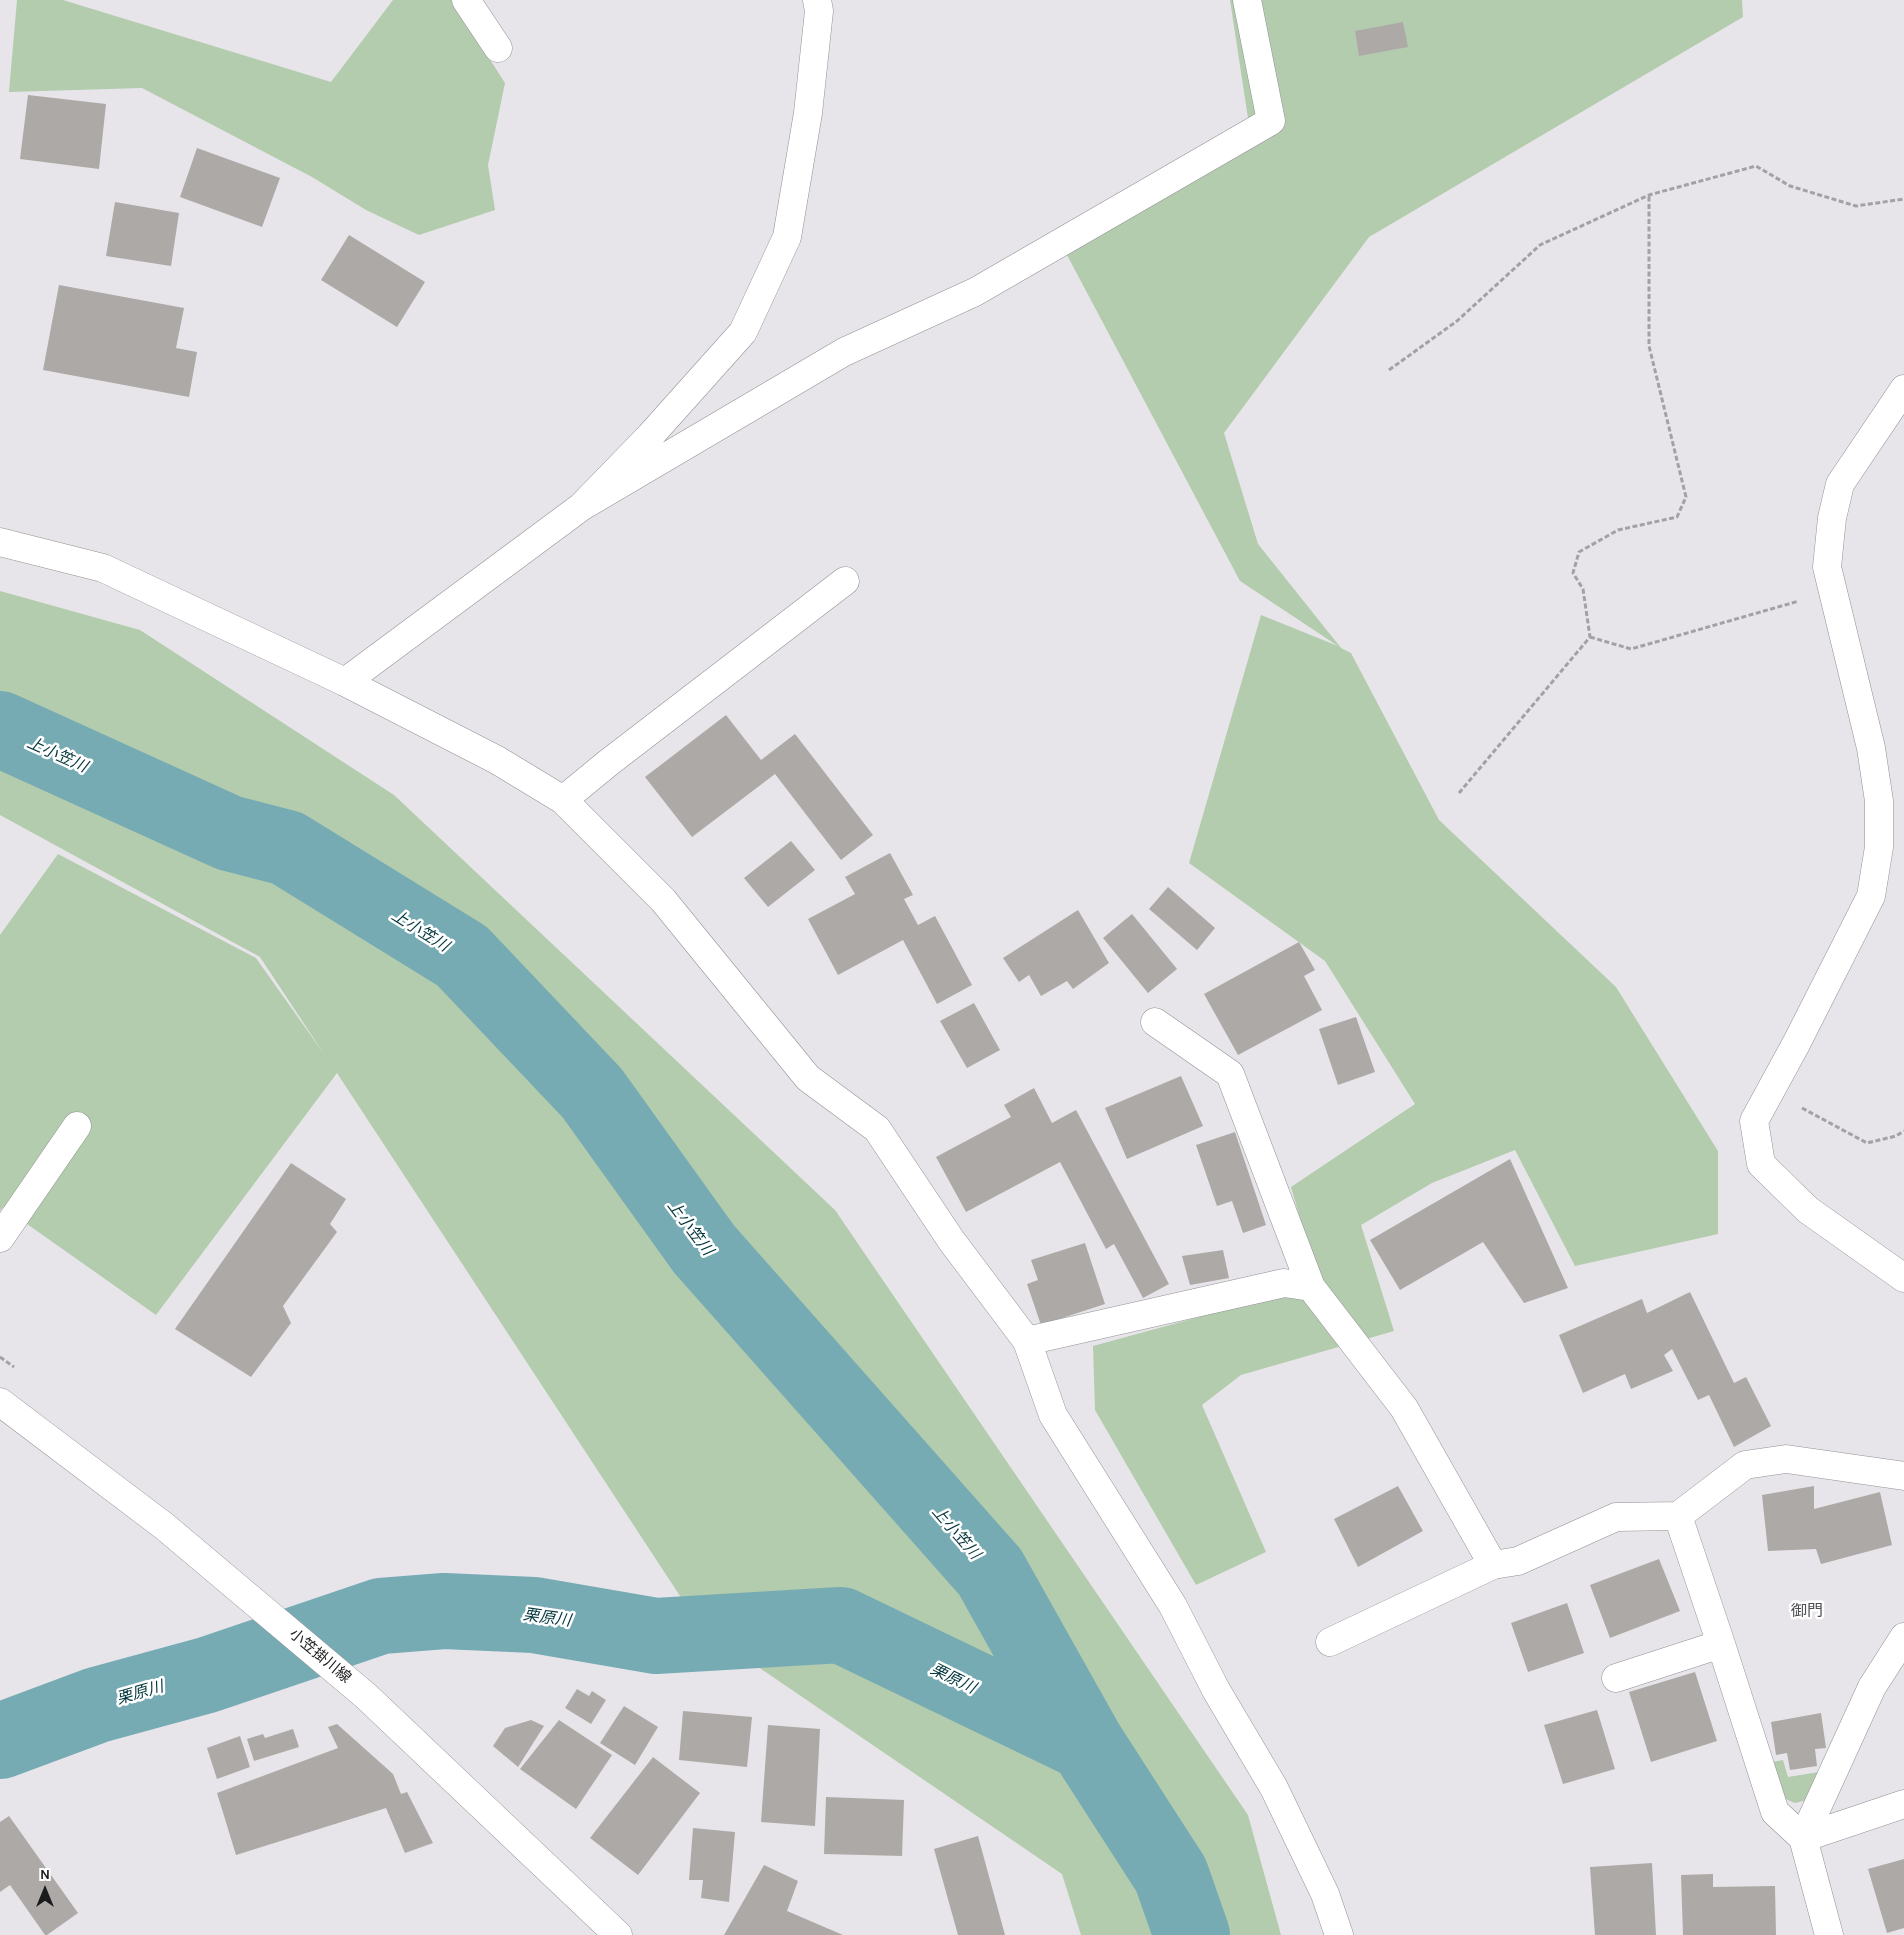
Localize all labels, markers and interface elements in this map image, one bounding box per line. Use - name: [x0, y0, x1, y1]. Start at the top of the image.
- water label: 上小笠川: [24, 733, 90, 777]
- water label: 上小笠川: [388, 906, 452, 956]
- water label: 上小笠川: [663, 1197, 717, 1259]
- water label: 上小笠川: [928, 1503, 984, 1563]
- district label: 御門: [1791, 1601, 1823, 1621]
- water label: 栗原川: [522, 1605, 572, 1631]
- street label: 小笠掛川線: [285, 1625, 355, 1687]
- water label: 栗原川: [927, 1660, 979, 1698]
- water label: 栗原川: [114, 1677, 166, 1709]
- north arrow: [20, 1865, 70, 1915]
- text: N: [40, 1866, 50, 1883]

